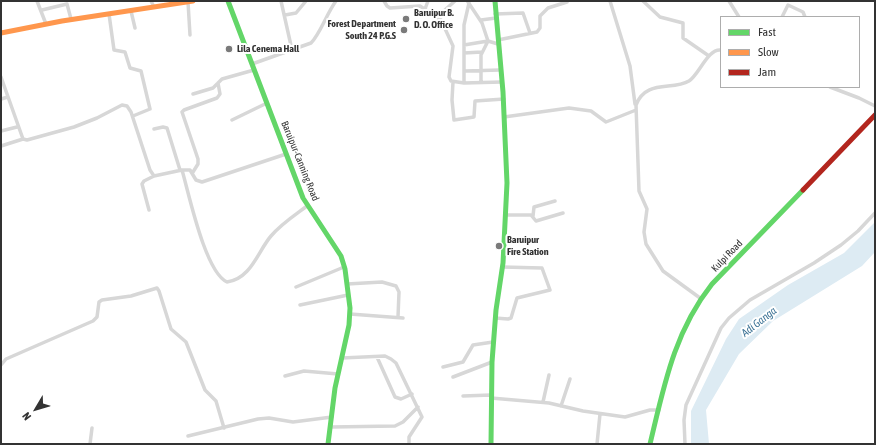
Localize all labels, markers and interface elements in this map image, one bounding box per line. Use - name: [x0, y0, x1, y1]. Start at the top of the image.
- place label: Baruipur B. D. O. Office: [414, 7, 454, 30]
- marker: Baruipur B. D. O. Office: [401, 14, 411, 24]
- legend: [720, 16, 860, 88]
- place label: Forest Department South 24 P.G.S: [327, 18, 396, 42]
- marker: Forest Department South 24 P.G.S: [399, 25, 409, 35]
- text: Fast: [758, 25, 776, 39]
- place label: Lila Cenema Hall: [237, 43, 299, 55]
- marker: Lila Cenema Hall: [224, 44, 234, 54]
- text: Slow: [758, 45, 779, 59]
- text: Jam: [758, 65, 776, 79]
- street label: Baruipur-Canning Road: [278, 119, 322, 203]
- place label: Baruipur Fire Station: [507, 234, 549, 258]
- street label: Kulpi Road: [709, 238, 745, 274]
- marker: Baruipur Fire Station: [494, 241, 504, 251]
- water label: Adi Ganga: [739, 304, 779, 340]
- north arrow: [16, 389, 56, 429]
- text: N: [20, 410, 33, 423]

